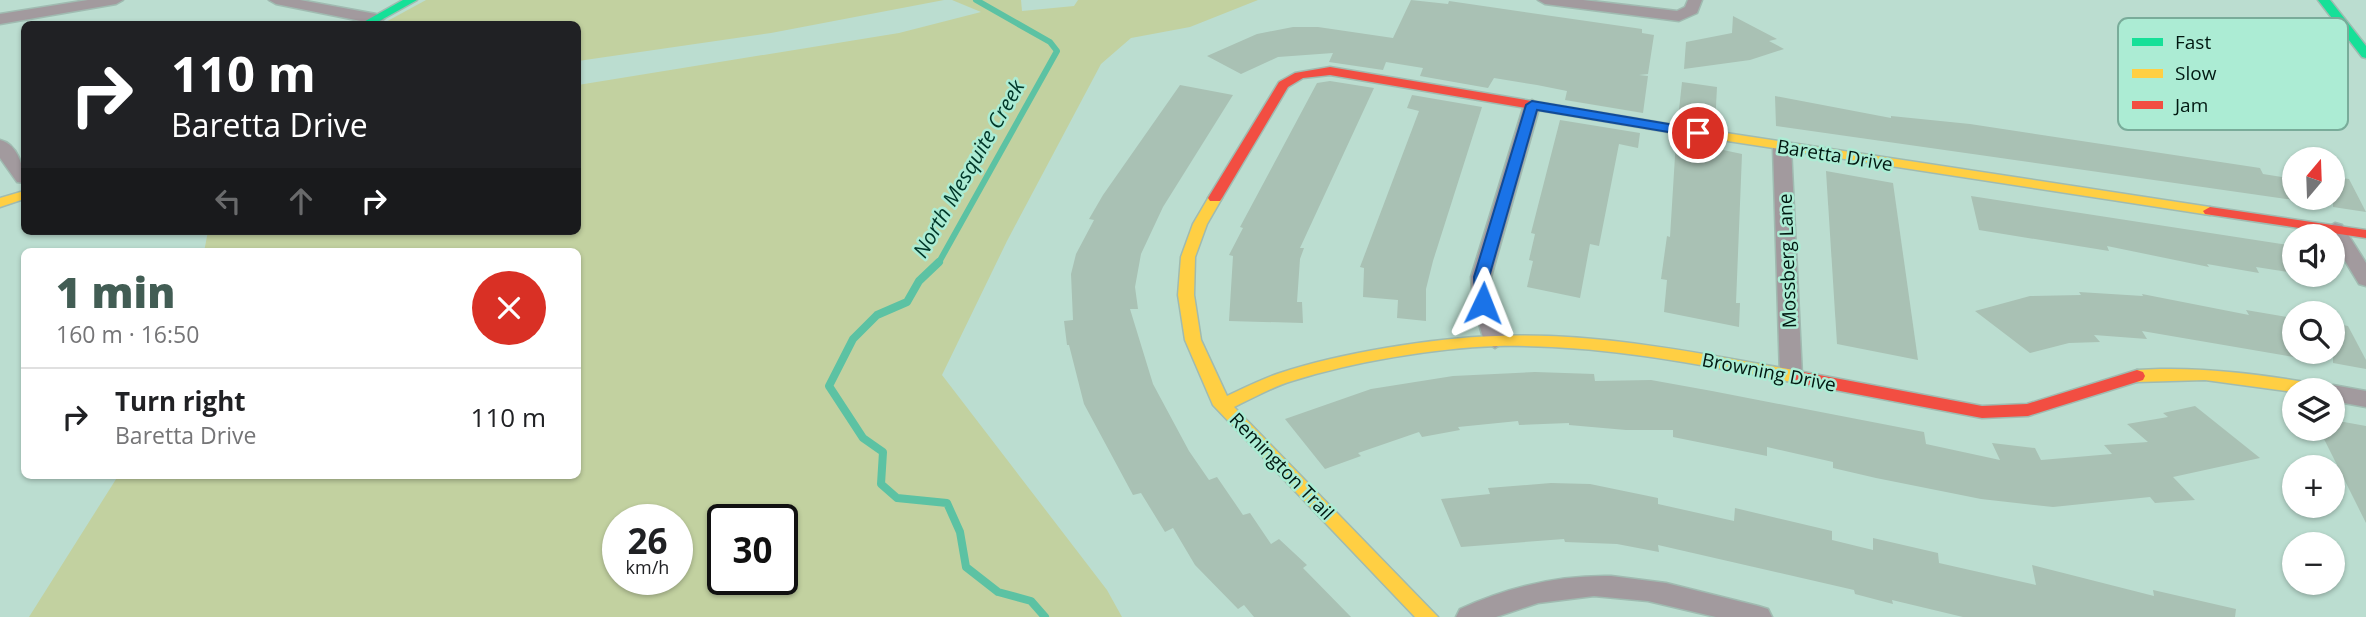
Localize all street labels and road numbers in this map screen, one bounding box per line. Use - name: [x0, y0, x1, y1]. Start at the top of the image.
- street label: Baretta Drive: [1775, 133, 1895, 177]
- street label: Mossberg Lane: [1772, 193, 1802, 329]
- street label: Browning Drive: [1700, 346, 1838, 398]
- street label: Remington Trail: [1224, 407, 1340, 525]

